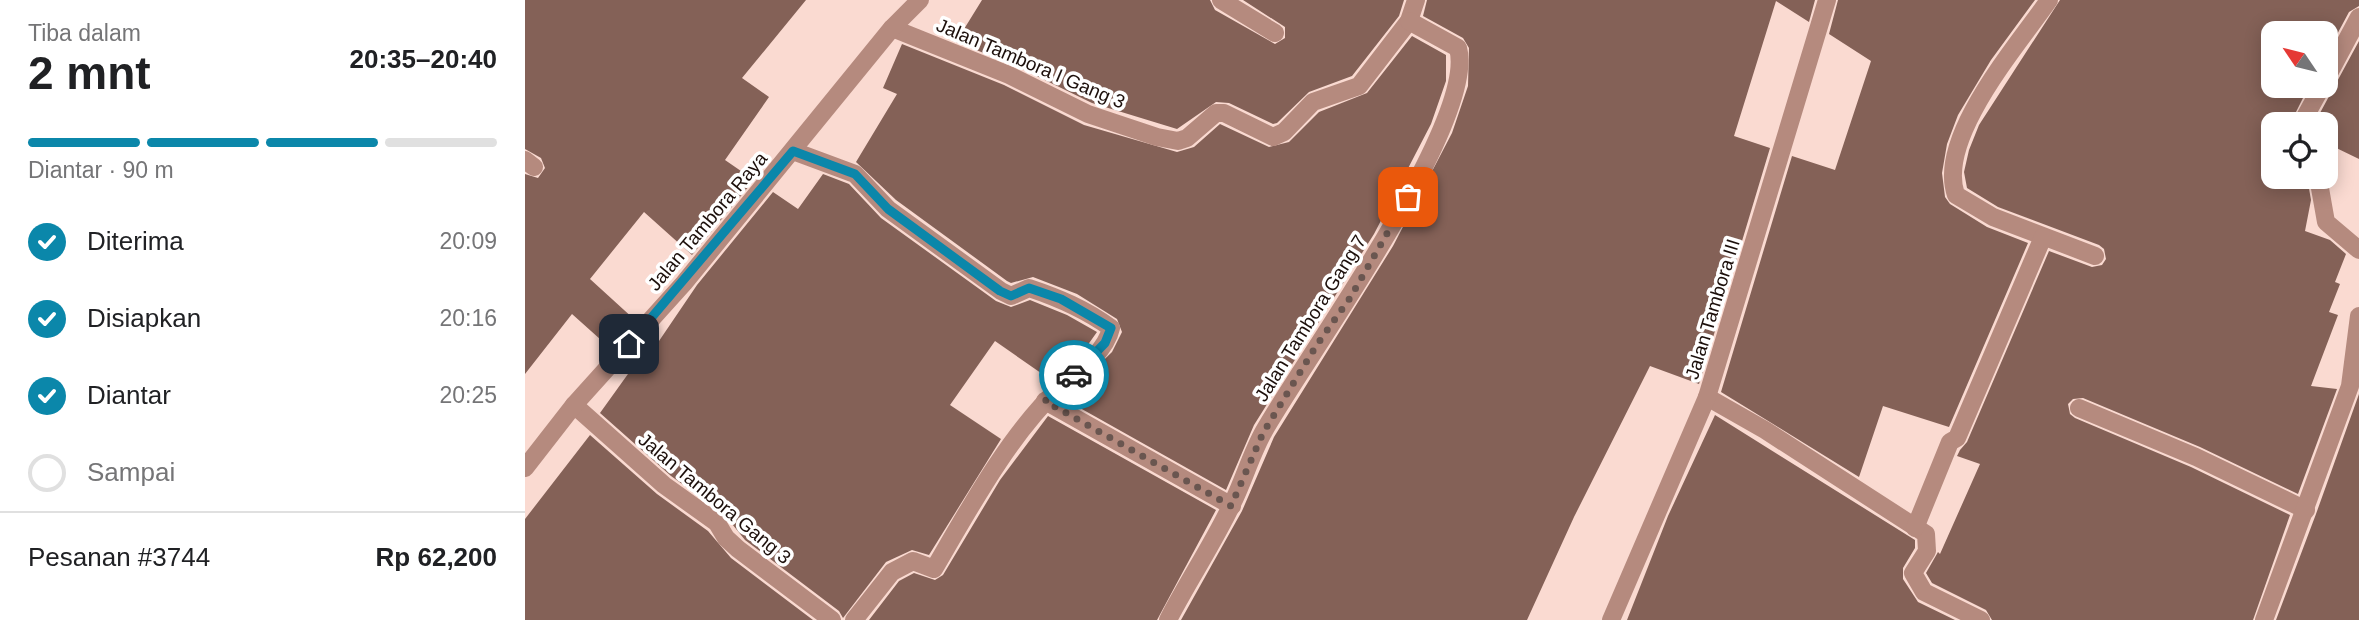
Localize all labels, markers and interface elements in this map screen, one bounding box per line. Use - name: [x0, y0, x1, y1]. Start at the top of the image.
- street label: Jalan Tambora I Gang 3: [934, 14, 1128, 113]
- text: Tiba dalam: [28, 20, 141, 46]
- north arrow: [2261, 21, 2338, 98]
- map controls: [2261, 21, 2338, 189]
- text: 20:35–20:40: [350, 44, 497, 74]
- text: 2 mnt: [28, 47, 151, 99]
- button: locate: [2261, 112, 2338, 189]
- street label: Jalan Tambora Raya: [643, 148, 772, 295]
- text: Diantar · 90 m: [28, 157, 174, 183]
- pin: [1378, 167, 1438, 227]
- icon: bag: [1389, 178, 1427, 216]
- icon: check: [28, 223, 66, 261]
- text: Diterima: [87, 226, 184, 256]
- text: 20:09: [439, 228, 497, 254]
- street label: Jalan Tambora Gang 7: [1251, 231, 1370, 405]
- street label: Jalan Tambora III: [1681, 237, 1744, 382]
- icon: check: [28, 300, 66, 338]
- text: Disiapkan: [87, 303, 201, 333]
- text: 20:16: [439, 305, 497, 331]
- pin: [599, 314, 659, 374]
- icon: home: [610, 325, 648, 363]
- courier: [1039, 340, 1109, 410]
- icon: car: [1055, 356, 1093, 394]
- icon: check: [28, 377, 66, 415]
- text: Diantar: [87, 380, 171, 410]
- text: 20:25: [439, 382, 497, 408]
- street label: Jalan Tambora Gang 3: [634, 429, 795, 568]
- text: Sampai: [87, 457, 175, 487]
- text: Pesanan #3744: [28, 542, 210, 572]
- text: Rp 62,200: [376, 542, 497, 572]

